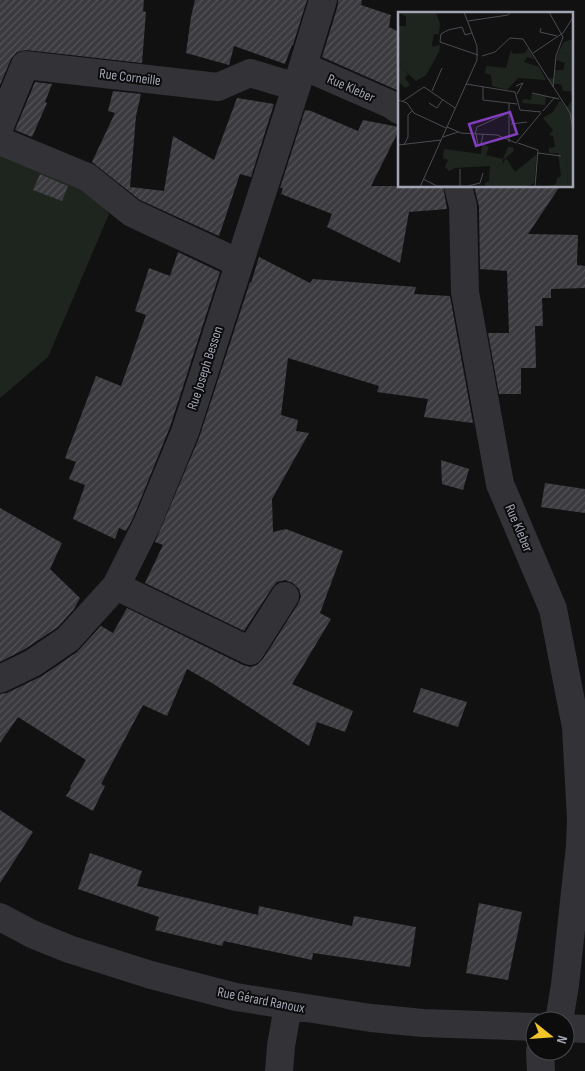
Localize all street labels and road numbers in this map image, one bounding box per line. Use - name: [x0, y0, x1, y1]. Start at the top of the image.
- street label: Rue Corneille: [98, 65, 162, 89]
- street label: Rue Kleber: [325, 70, 377, 106]
- street label: Rue Joseph Besson: [183, 324, 227, 412]
- street label: Rue Kleber: [501, 502, 537, 554]
- street label: Rue Gérard Ranoux: [216, 983, 307, 1017]

